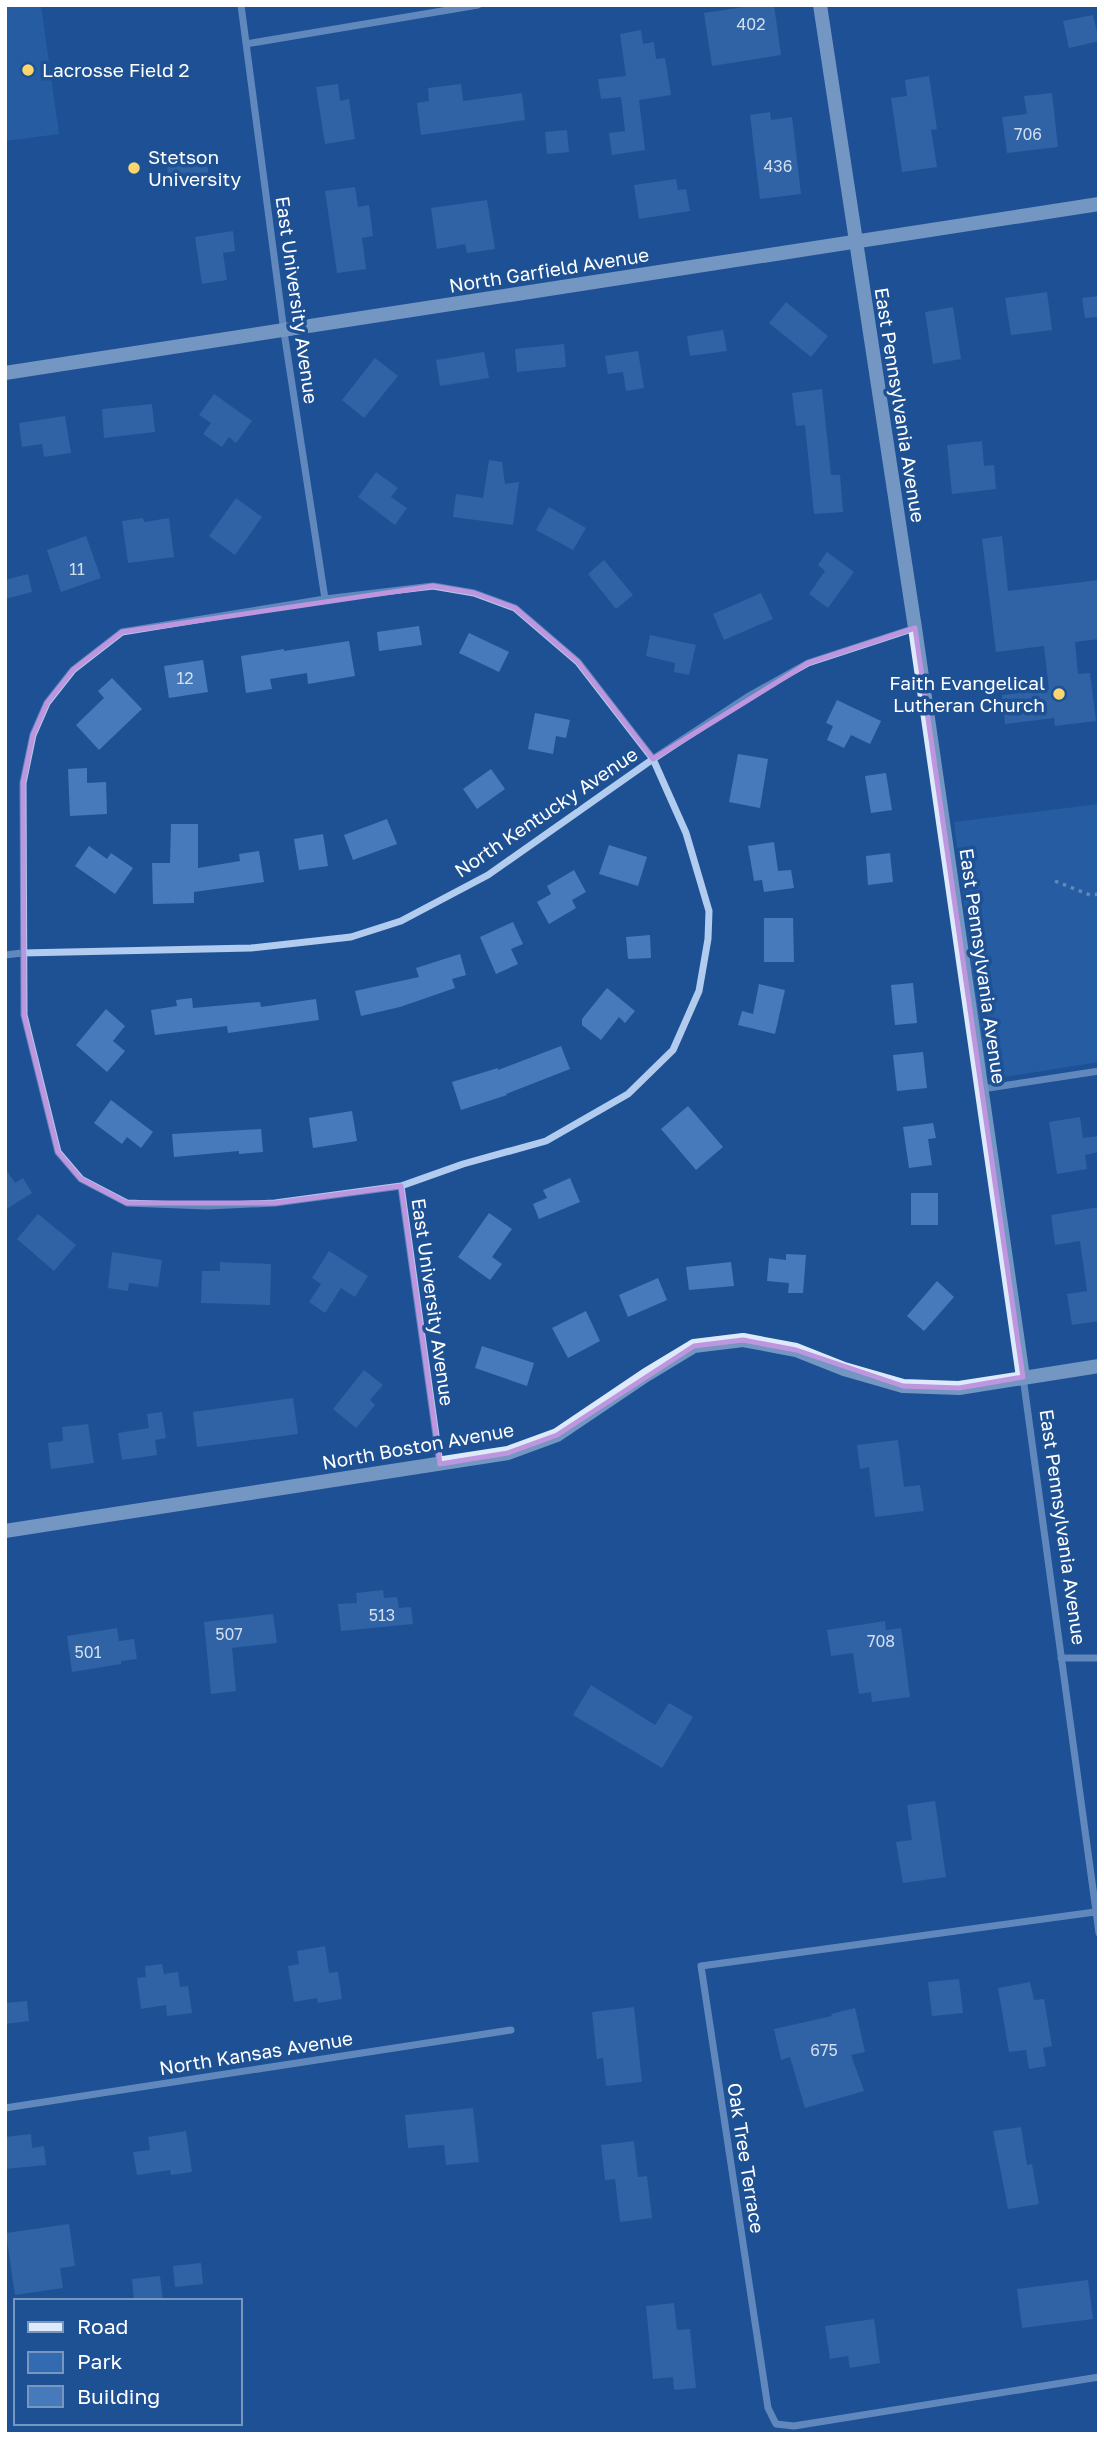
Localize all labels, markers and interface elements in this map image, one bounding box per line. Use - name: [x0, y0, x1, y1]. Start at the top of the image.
- house number: 402: [737, 14, 765, 34]
- place label: Lacrosse Field 2: [42, 58, 189, 81]
- marker: Lacrosse Field 2: [20, 62, 36, 78]
- house number: 706: [1014, 124, 1042, 144]
- place label: Stetson University: [148, 145, 241, 190]
- house number: 436: [764, 156, 792, 176]
- marker: Stetson University: [126, 160, 142, 176]
- street label: East University Avenue: [272, 195, 323, 405]
- street label: North Garfield Avenue: [447, 242, 650, 297]
- street label: East Pennsylvania Avenue: [871, 286, 930, 524]
- house number: 11: [69, 559, 85, 579]
- house number: 12: [176, 668, 194, 688]
- place label: Faith Evangelical Lutheran Church: [889, 671, 1045, 716]
- marker: Faith Evangelical Lutheran Church: [1051, 686, 1067, 702]
- street label: North Kentucky Avenue: [450, 742, 642, 881]
- street label: East Pennsylvania Avenue: [956, 847, 1011, 1085]
- street label: East University Avenue: [408, 1197, 459, 1407]
- street label: East Pennsylvania Avenue: [1036, 1408, 1091, 1646]
- street label: North Boston Avenue: [320, 1417, 516, 1474]
- house number: 513: [369, 1605, 395, 1625]
- house number: 507: [215, 1624, 243, 1644]
- house number: 708: [867, 1631, 895, 1651]
- house number: 501: [75, 1642, 102, 1662]
- street label: North Kansas Avenue: [157, 2026, 354, 2079]
- house number: 675: [810, 2040, 838, 2060]
- street label: Oak Tree Terrace: [723, 2081, 770, 2235]
- legend: [14, 2299, 242, 2425]
- text: Road: [77, 2313, 128, 2339]
- text: Park: [77, 2348, 123, 2374]
- text: Building: [77, 2383, 160, 2409]

